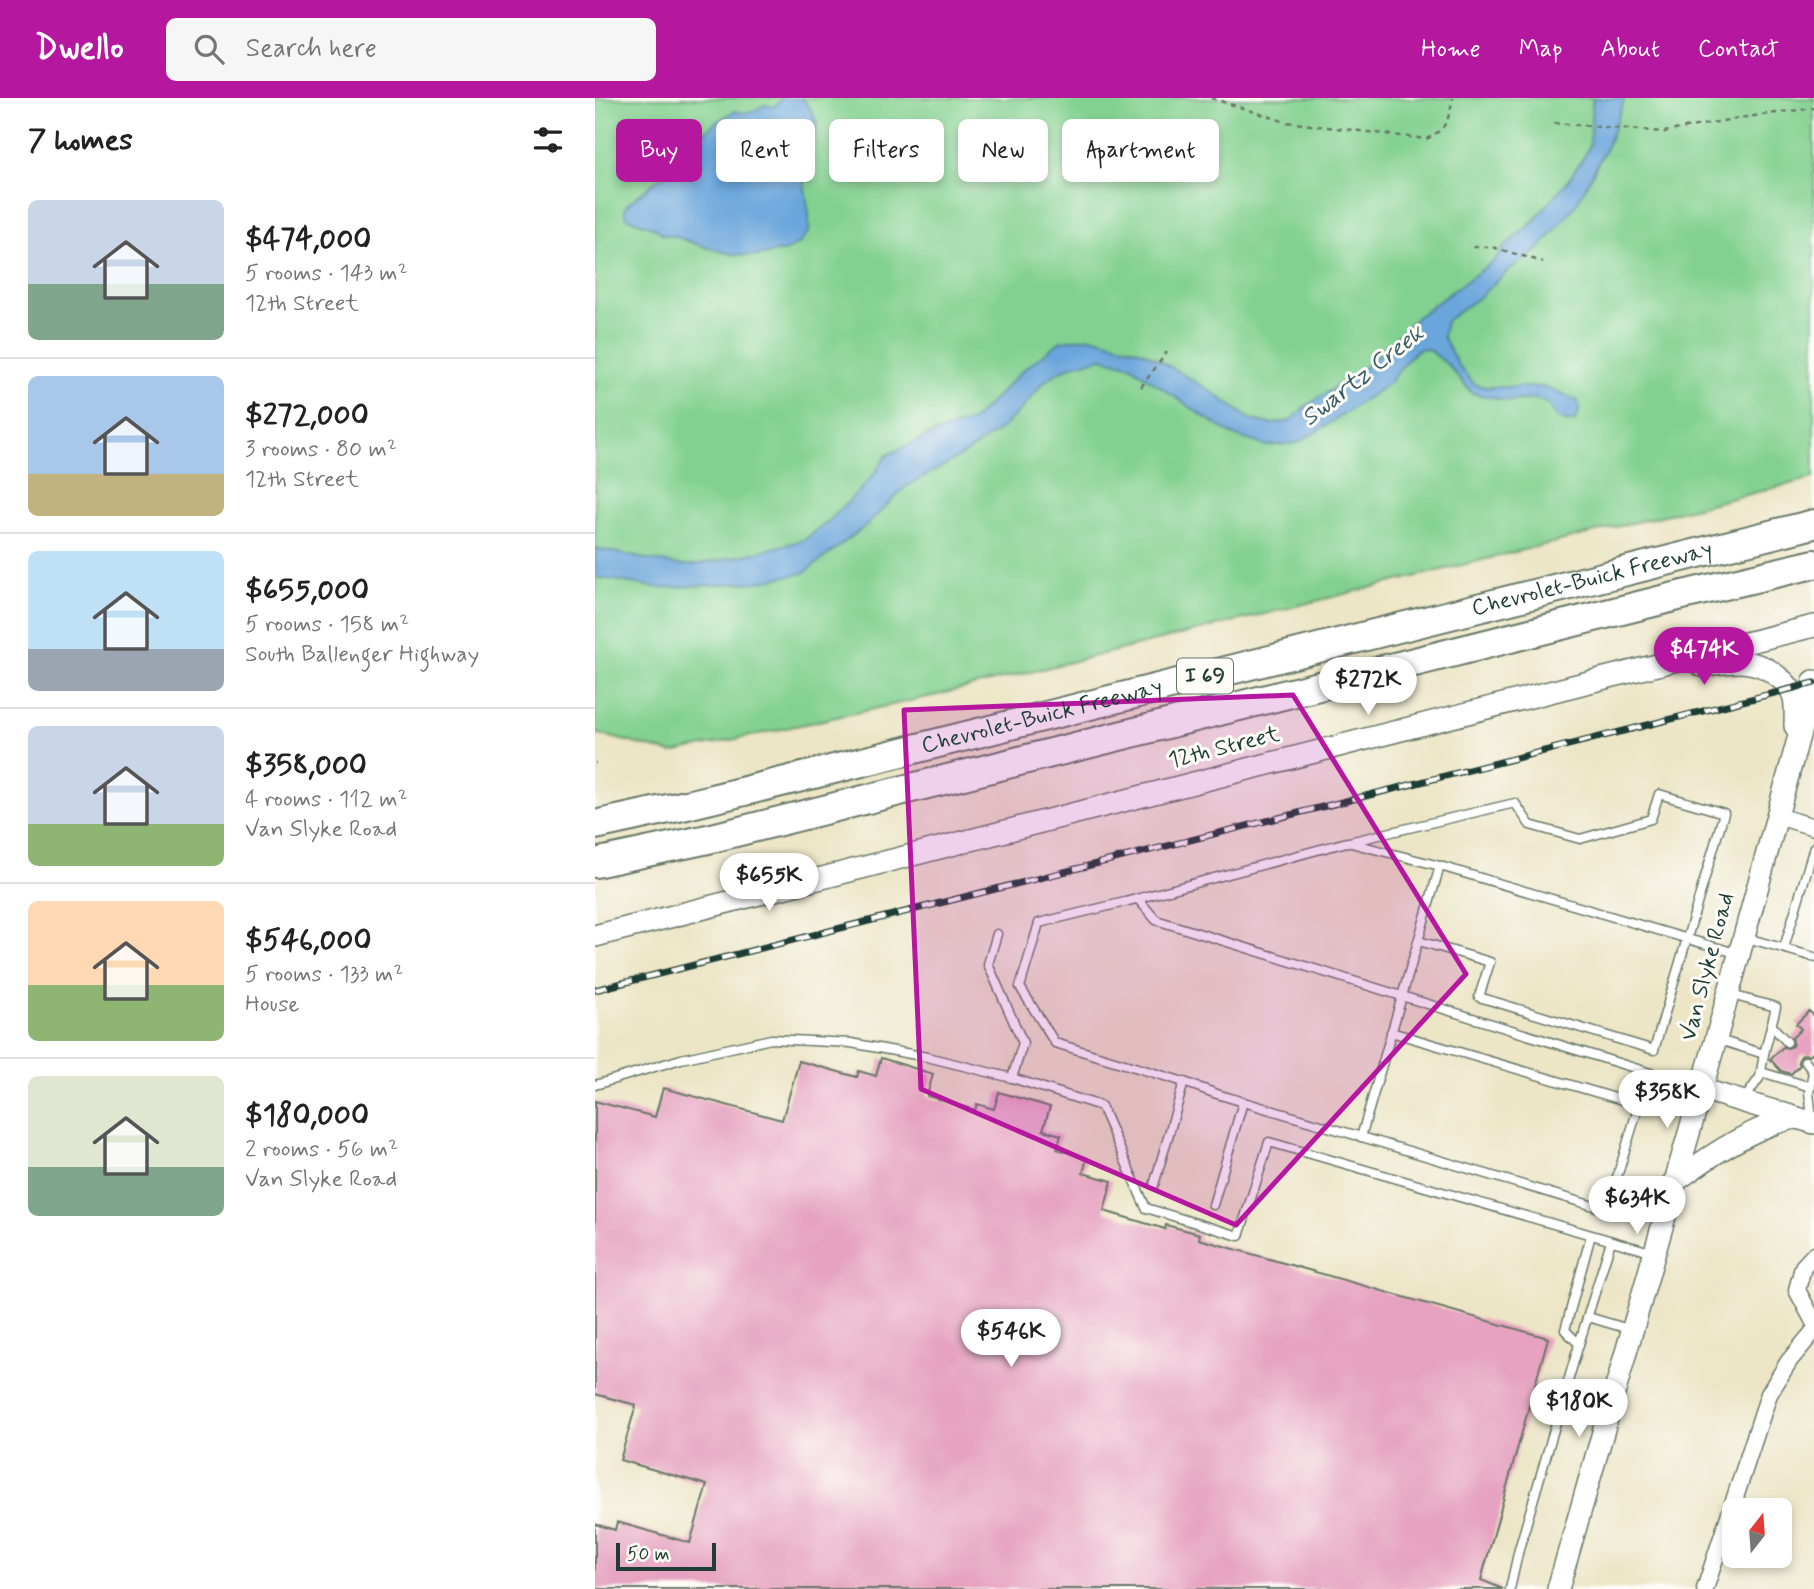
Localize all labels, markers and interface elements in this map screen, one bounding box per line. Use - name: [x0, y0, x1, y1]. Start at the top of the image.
- search box: [166, 18, 656, 81]
- text: Dwello: [35, 27, 124, 71]
- icon: search: [190, 30, 228, 68]
- text: Search here: [246, 32, 377, 66]
- text: Home: [1421, 34, 1481, 65]
- text: Map: [1519, 34, 1563, 65]
- text: About: [1601, 34, 1660, 65]
- text: Contact: [1698, 34, 1779, 65]
- chip: Buy: [616, 119, 702, 182]
- chip: Rent: [716, 119, 815, 182]
- chip: Filters: [829, 119, 944, 182]
- chip: New: [958, 119, 1048, 182]
- chip: Apartment: [1062, 119, 1219, 182]
- text: 7 homes: [28, 121, 133, 160]
- icon: filters: [529, 121, 567, 159]
- text: $474,000: [245, 220, 371, 259]
- icon: home: [84, 228, 168, 312]
- text: 5 rooms · 143 m²: [245, 259, 408, 289]
- text: 12th Street: [245, 289, 359, 319]
- water label: Swartz Creek: [1296, 318, 1432, 433]
- text: $272,000: [245, 396, 369, 435]
- icon: home: [84, 404, 168, 488]
- text: 3 rooms · 80 m²: [245, 435, 397, 465]
- text: 12th Street: [245, 465, 359, 495]
- street label: Chevrolet-Buick Freeway: [1469, 535, 1716, 624]
- text: $655,000: [245, 571, 369, 610]
- icon: home: [84, 579, 168, 663]
- text: 5 rooms · 158 m²: [245, 610, 409, 640]
- pin: $474K: [1655, 628, 1753, 687]
- text: $474K: [1670, 635, 1738, 665]
- text: South Ballenger Highway: [245, 640, 479, 670]
- road number: I 69: [1177, 658, 1233, 694]
- pin: $272K: [1319, 658, 1417, 717]
- text: $272K: [1335, 665, 1401, 695]
- street label: Chevrolet-Buick Freeway: [919, 672, 1166, 762]
- street label: 12th Street: [1165, 720, 1283, 776]
- text: $358,000: [245, 746, 367, 785]
- icon: home: [84, 754, 168, 838]
- text: 4 rooms · 112 m²: [245, 785, 408, 815]
- text: Van Slyke Road: [245, 815, 397, 845]
- pin: $655K: [720, 854, 818, 913]
- text: $655K: [736, 861, 802, 891]
- street label: Van Slyke Road: [1674, 890, 1742, 1044]
- text: $546,000: [245, 921, 371, 960]
- icon: home: [84, 929, 168, 1013]
- text: 5 rooms · 133 m²: [245, 960, 404, 990]
- text: House: [245, 990, 299, 1020]
- pin: $358K: [1618, 1070, 1716, 1130]
- text: $358K: [1635, 1078, 1699, 1108]
- text: $180,000: [245, 1096, 369, 1135]
- icon: home: [84, 1104, 168, 1188]
- text: 2 rooms · 56 m²: [245, 1135, 398, 1165]
- text: Van Slyke Road: [245, 1165, 397, 1195]
- pin: $634K: [1588, 1176, 1686, 1236]
- text: $634K: [1605, 1184, 1669, 1214]
- pin: $546K: [962, 1310, 1060, 1369]
- text: $546K: [977, 1317, 1045, 1347]
- pin: $180K: [1530, 1380, 1628, 1439]
- text: $180K: [1546, 1387, 1612, 1417]
- north arrow: [1722, 1498, 1792, 1568]
- map controls: [1722, 1498, 1792, 1568]
- scale bar: [616, 1540, 716, 1572]
- text: 50 m: [627, 1542, 670, 1567]

